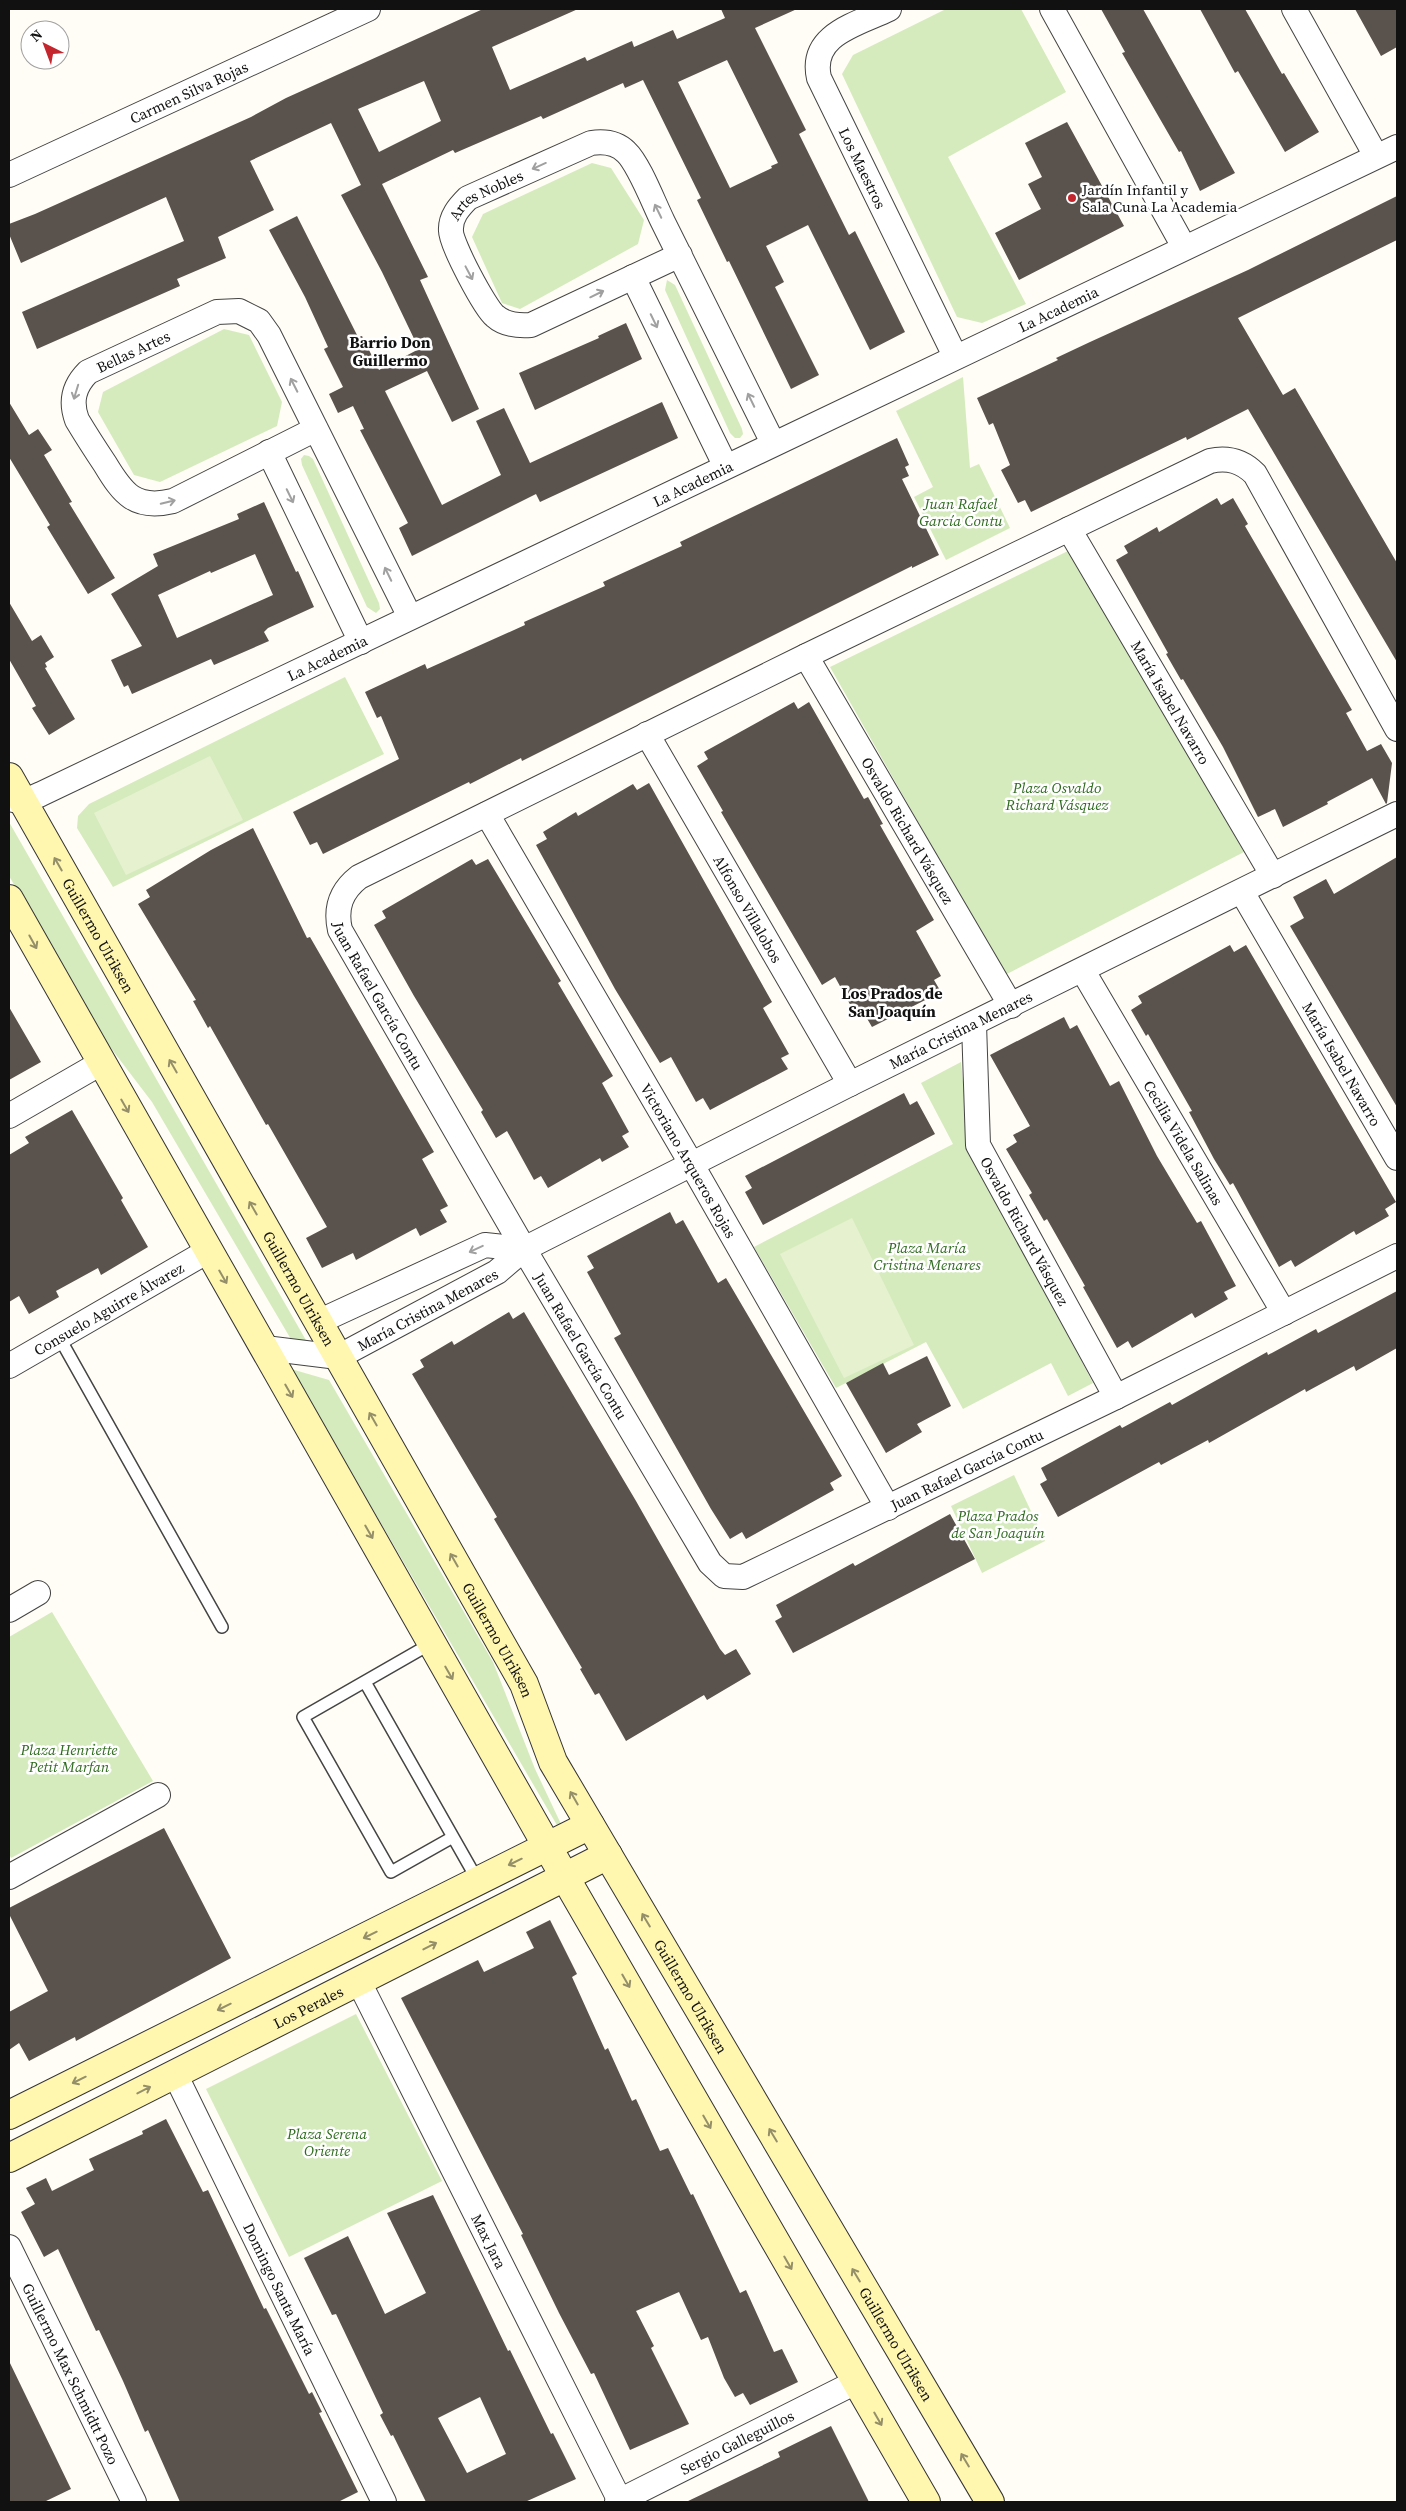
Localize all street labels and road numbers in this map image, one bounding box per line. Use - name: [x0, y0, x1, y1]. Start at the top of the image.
- street label: Carmen Silva Rojas: [126, 55, 251, 128]
- street label: Los Maestros: [834, 124, 892, 212]
- street label: Artes Nobles: [443, 164, 526, 224]
- street label: La Academia: [1015, 280, 1102, 337]
- street label: Bellas Artes: [93, 325, 173, 377]
- street label: La Academia: [649, 455, 737, 511]
- street label: La Academia: [284, 629, 371, 686]
- street label: María Isabel Navarro: [1126, 636, 1215, 768]
- street label: Osvaldo Richard Vásquez: [857, 753, 959, 908]
- street label: Alfonso Villalobos: [709, 851, 788, 966]
- street label: Guillermo Ulriksen: [58, 874, 140, 997]
- street label: Juan Rafael García Contu: [328, 920, 429, 1074]
- street label: María Cristina Menares: [885, 985, 1036, 1074]
- street label: María Isabel Navarro: [1298, 998, 1387, 1130]
- street label: Cecilia Videla Salinas: [1139, 1076, 1229, 1209]
- street label: Victoriano Arqueros Rojas: [636, 1079, 742, 1242]
- street label: Osvaldo Richard Vásquez: [976, 1153, 1074, 1309]
- street label: Guillermo Ulriksen: [258, 1227, 340, 1350]
- street label: Consuelo Aguirre Álvarez: [30, 1257, 188, 1360]
- street label: María Cristina Menares: [353, 1263, 502, 1355]
- street label: Juan Rafael García Contu: [529, 1268, 633, 1423]
- street label: Juan Rafael García Contu: [886, 1423, 1047, 1515]
- street label: Guillermo Ulriksen: [458, 1578, 539, 1700]
- street label: Guillermo Ulriksen: [649, 1935, 733, 2057]
- street label: Los Perales: [269, 1980, 347, 2033]
- street label: Max Jara: [467, 2210, 512, 2272]
- street label: Domingo Santa María: [239, 2219, 321, 2359]
- street label: Guillermo Max Schmidtt Pozo: [18, 2279, 124, 2468]
- street label: Guillermo Ulriksen: [855, 2283, 939, 2405]
- street label: Sergio Galleguillos: [676, 2404, 797, 2479]

